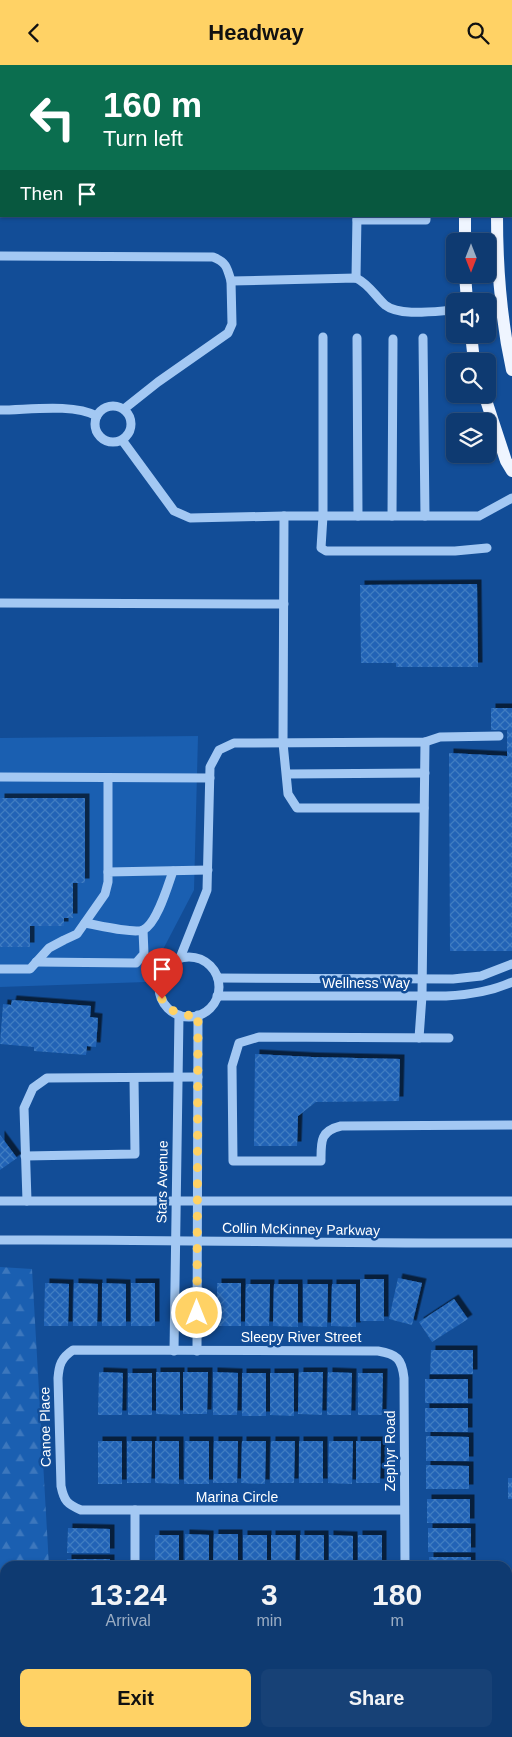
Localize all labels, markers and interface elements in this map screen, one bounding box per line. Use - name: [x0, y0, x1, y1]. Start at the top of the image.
- icon: back: [20, 19, 48, 47]
- icon: search: [464, 19, 492, 47]
- text: Headway: [208, 20, 304, 45]
- icon: left: [20, 85, 85, 150]
- text: 160 m: [103, 85, 202, 124]
- text: Turn left: [103, 126, 183, 151]
- icon: arrive: [73, 180, 101, 208]
- text: Then: [20, 183, 63, 204]
- north arrow: [446, 233, 496, 283]
- map controls: [446, 233, 496, 463]
- button: sound: [446, 293, 496, 343]
- button: search: [446, 353, 496, 403]
- button: layers: [446, 413, 496, 463]
- pin: [141, 948, 183, 999]
- icon: arrive: [148, 955, 176, 983]
- street label: Wellness Way: [322, 975, 410, 991]
- street label: Stars Avenue: [153, 1140, 171, 1224]
- street label: Collin McKinney Parkway: [222, 1220, 380, 1238]
- position arrow: [170, 1286, 222, 1338]
- street label: Sleepy River Street: [241, 1329, 361, 1345]
- street label: Canoe Place: [36, 1387, 54, 1467]
- street label: Zephyr Road: [382, 1411, 398, 1491]
- street label: Marina Circle: [196, 1489, 278, 1505]
- text: 13:24: [90, 1578, 167, 1611]
- text: 3: [261, 1578, 278, 1611]
- text: 180: [372, 1578, 422, 1611]
- text: Arrival: [106, 1612, 151, 1629]
- text: min: [256, 1612, 282, 1629]
- text: m: [390, 1612, 404, 1629]
- button: Exit: [20, 1669, 251, 1727]
- button: Share: [261, 1669, 492, 1727]

